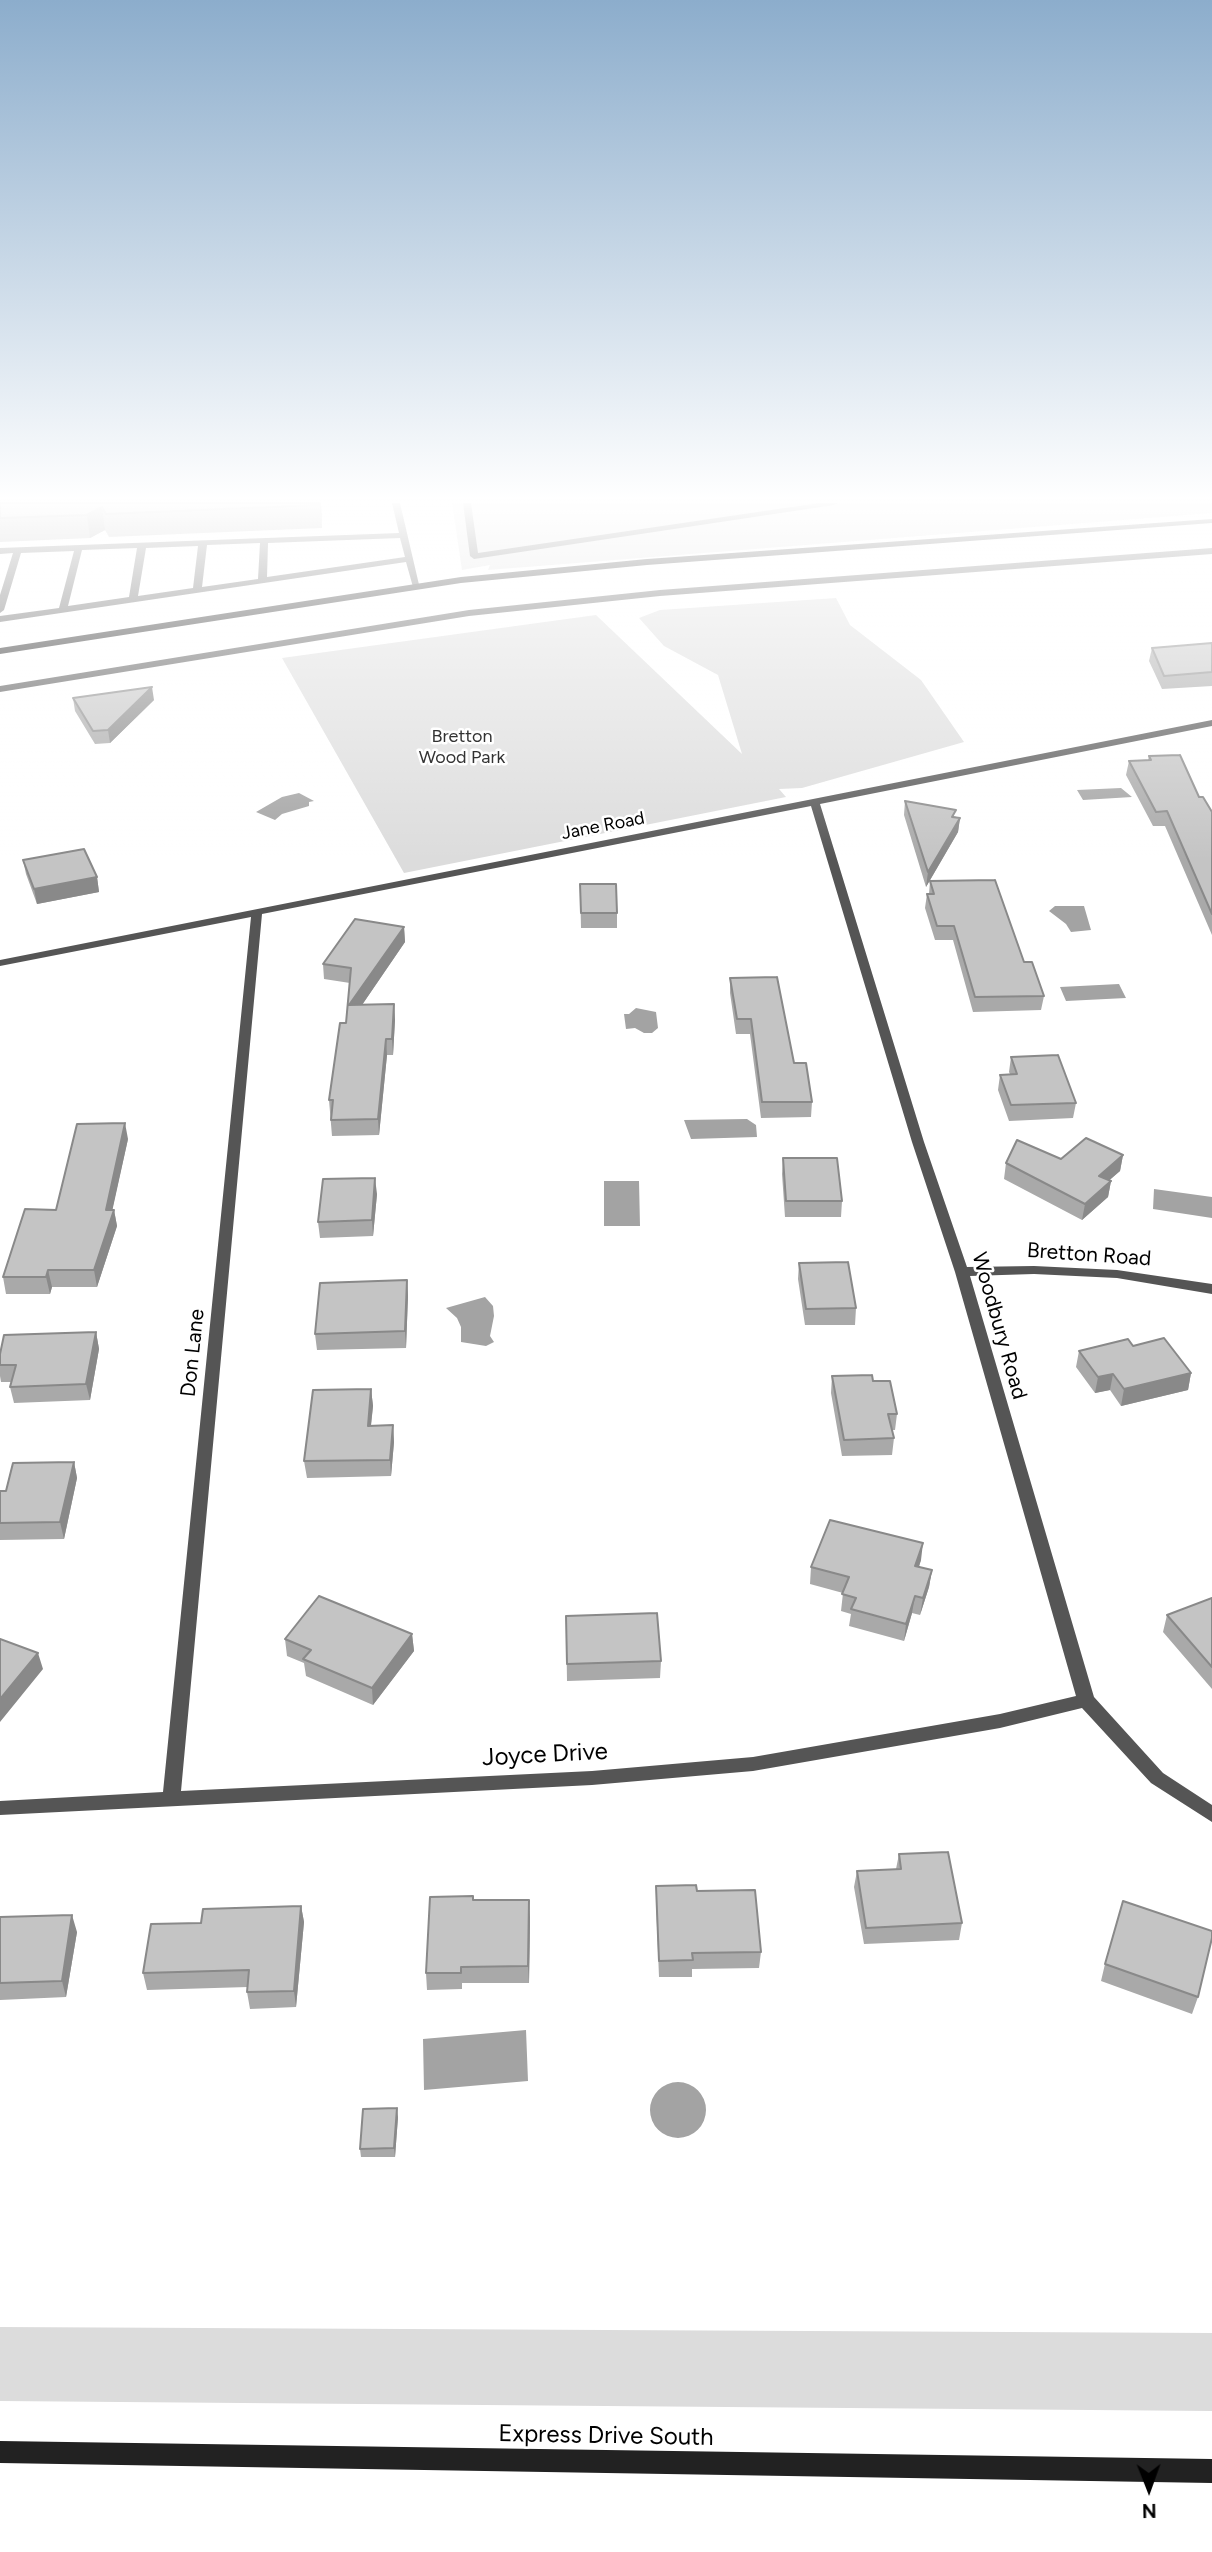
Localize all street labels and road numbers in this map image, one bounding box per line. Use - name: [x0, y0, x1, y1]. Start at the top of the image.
- street label: Jane Road: [560, 807, 646, 845]
- street label: Bretton Road: [1026, 1238, 1152, 1272]
- street label: Woodbury Road: [966, 1250, 1032, 1402]
- street label: Don Lane: [176, 1308, 210, 1398]
- street label: Joyce Drive: [481, 1737, 609, 1773]
- street label: Express Drive South: [498, 2420, 714, 2452]

